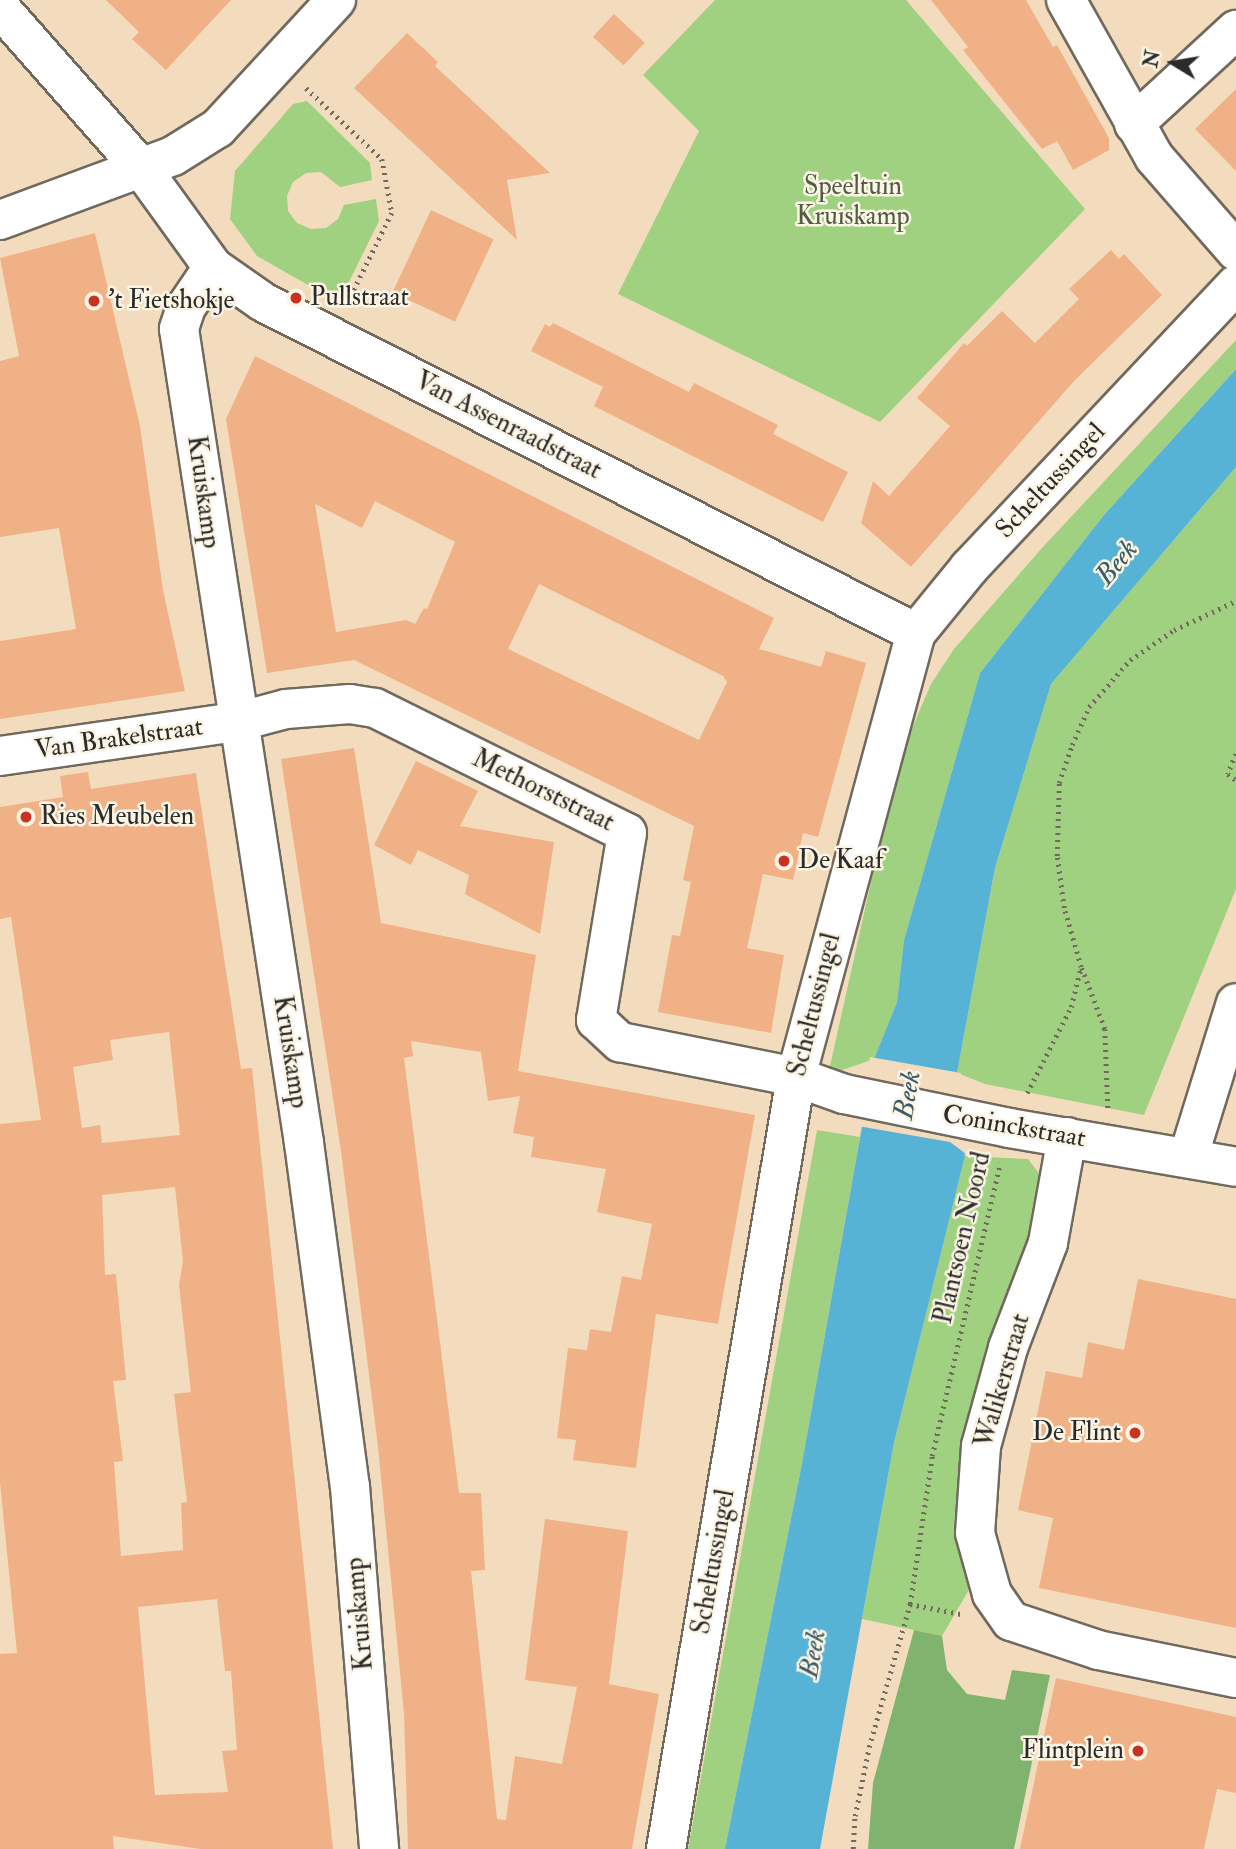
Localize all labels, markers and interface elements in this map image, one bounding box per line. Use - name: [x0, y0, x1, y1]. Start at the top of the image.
- north arrow: [1138, 28, 1208, 98]
- text: N: [1139, 48, 1166, 70]
- park label: Speeltuin Kruiskamp: [796, 171, 910, 232]
- place label: Pullstraat: [310, 282, 409, 314]
- place label: 't Fietshokje: [108, 285, 234, 317]
- marker: Pullstraat: [288, 290, 304, 306]
- marker: 't Fietshokje: [86, 293, 102, 309]
- street label: Van Assenraadstraat: [410, 366, 606, 486]
- street label: Scheltussingel: [990, 417, 1112, 545]
- street label: Kruiskamp: [180, 434, 226, 550]
- water label: Beek: [1088, 534, 1146, 592]
- street label: Van Brakelstraat: [33, 712, 205, 766]
- street label: Methorststraat: [467, 743, 619, 839]
- place label: Ries Meubelen: [40, 801, 194, 833]
- marker: Ries Meubelen: [18, 809, 34, 825]
- place label: De Kaaf: [798, 845, 883, 877]
- marker: De Kaaf: [776, 853, 792, 869]
- street label: Scheltussingel: [782, 930, 848, 1080]
- street label: Kruiskamp: [266, 994, 314, 1110]
- water label: Beek: [887, 1068, 929, 1122]
- street label: Coninckstraat: [940, 1099, 1088, 1155]
- street label: Plantsoen Noord: [928, 1149, 998, 1327]
- street label: Walikerstraat: [969, 1310, 1037, 1452]
- place label: De Flint: [1032, 1417, 1121, 1449]
- marker: De Flint: [1127, 1425, 1143, 1441]
- street label: Scheltussingel: [686, 1487, 742, 1637]
- street label: Kruiskamp: [340, 1556, 380, 1672]
- water label: Beek: [792, 1627, 834, 1681]
- place label: Flintplein: [1022, 1735, 1124, 1767]
- marker: Flintplein: [1130, 1743, 1146, 1759]

